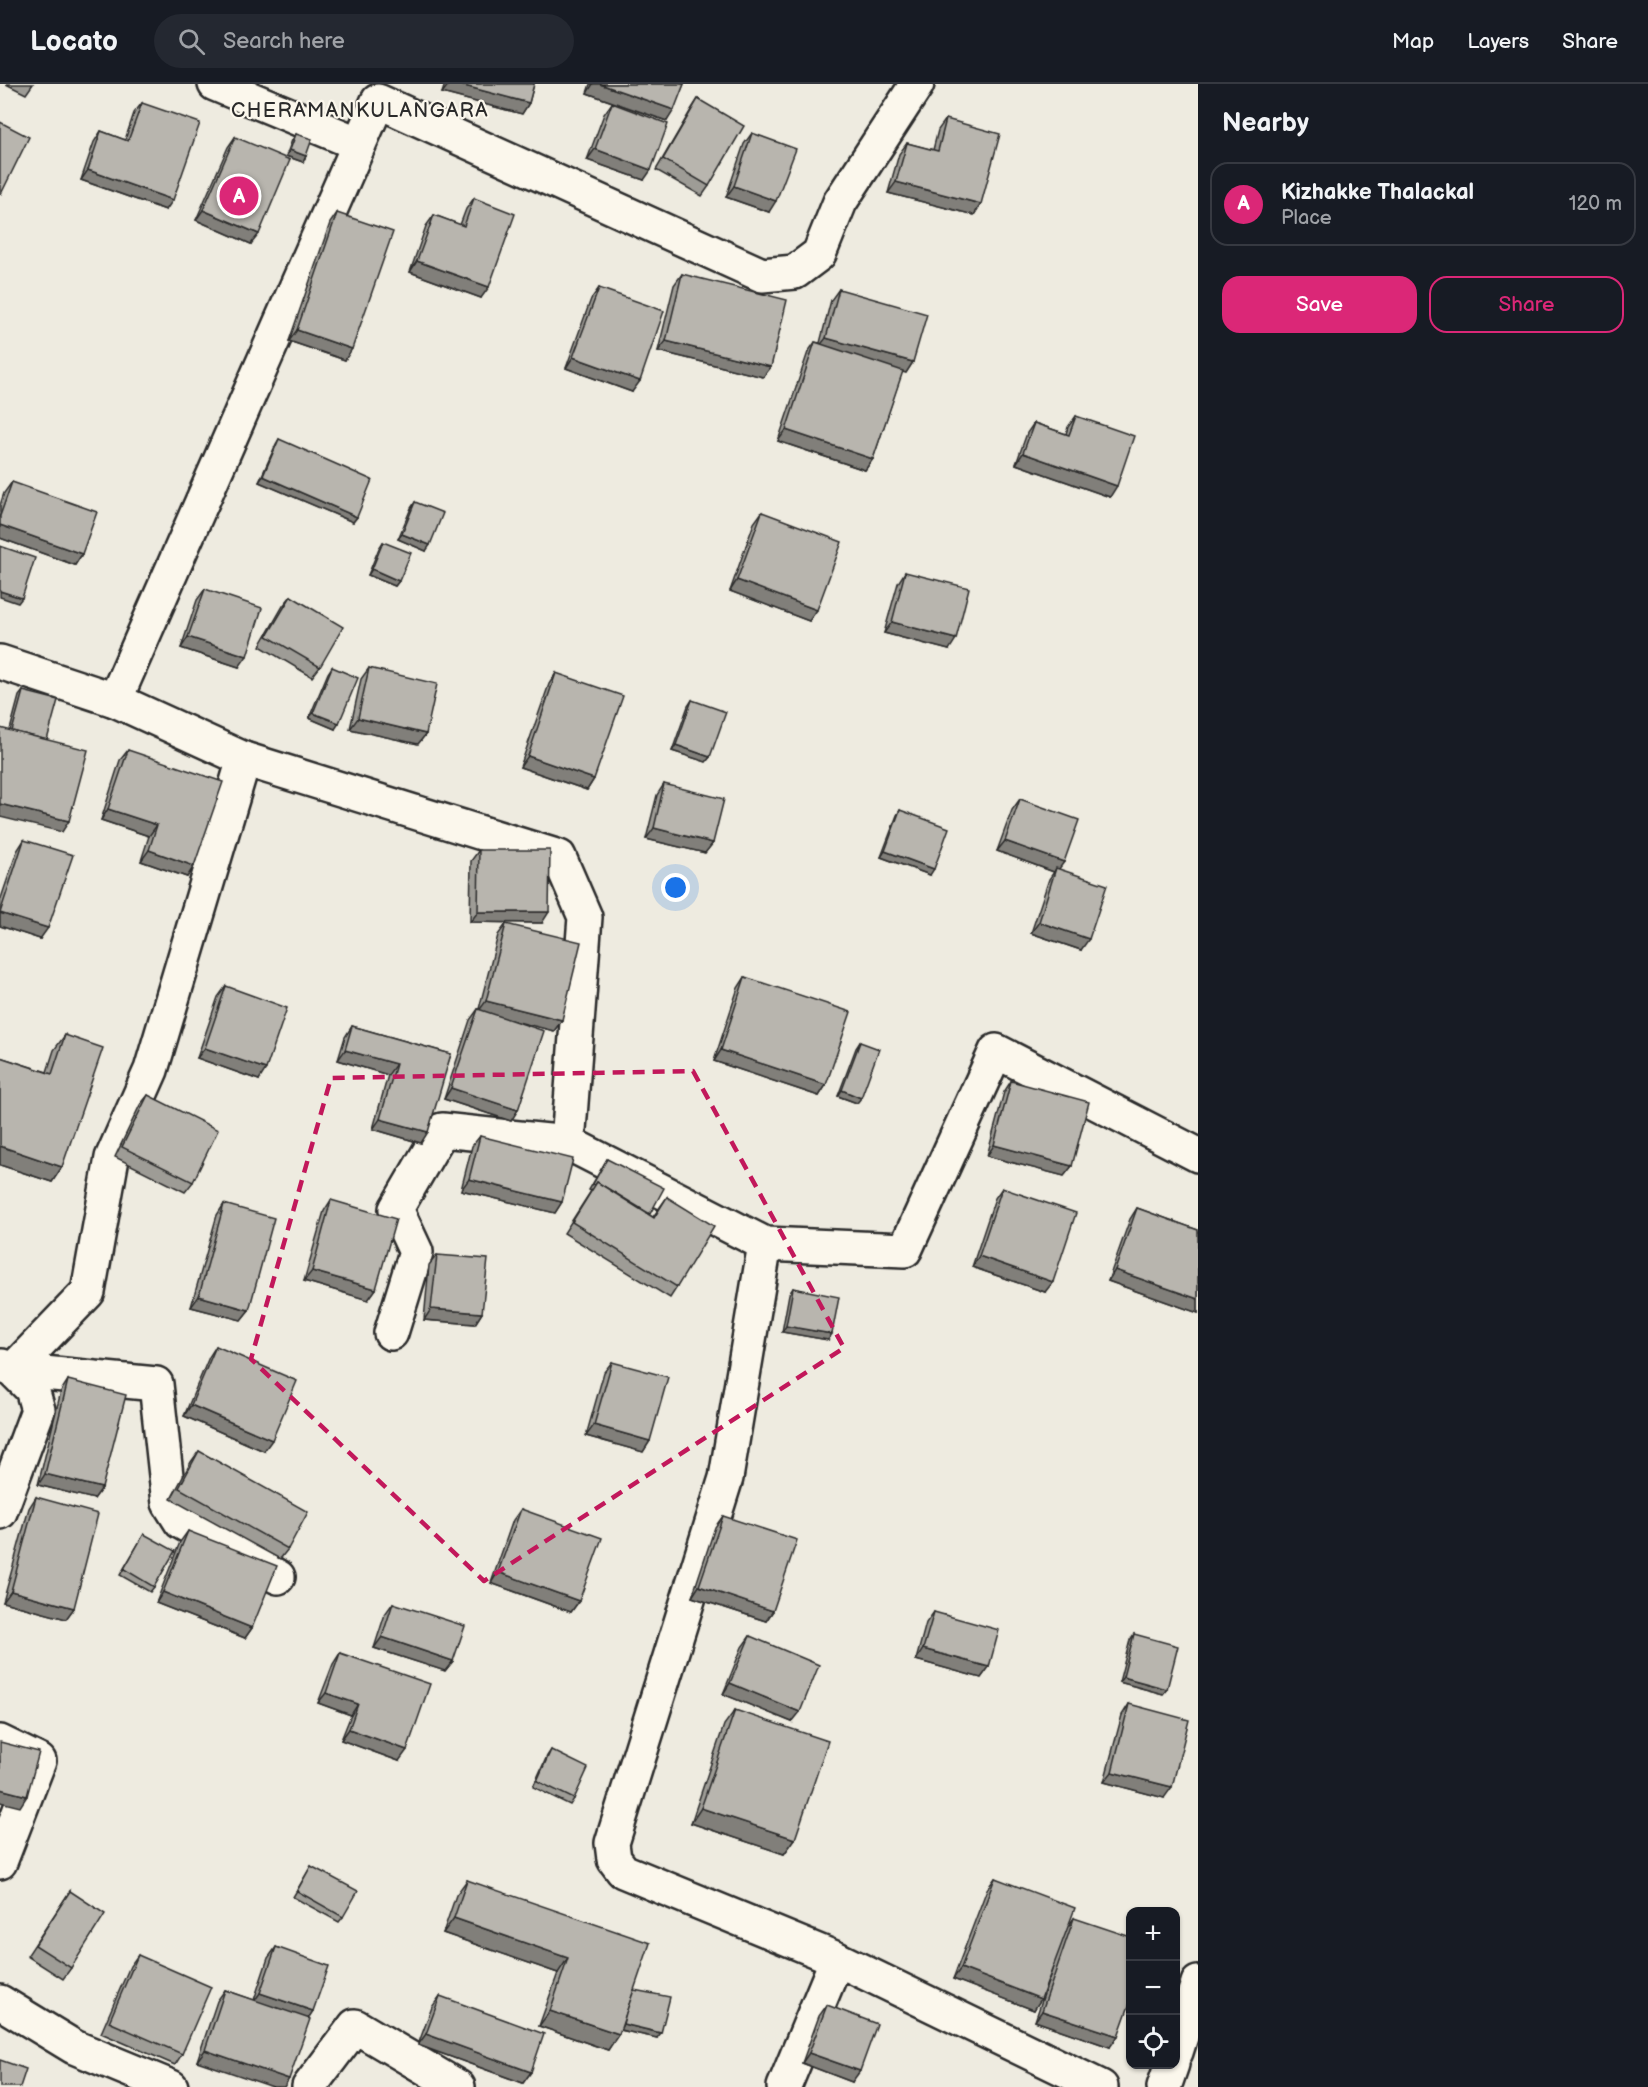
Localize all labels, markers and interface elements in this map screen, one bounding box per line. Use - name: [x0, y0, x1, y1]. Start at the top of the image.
- search box: [154, 14, 574, 68]
- text: Locato: [30, 25, 118, 58]
- icon: search: [175, 25, 208, 58]
- text: Search here: [223, 28, 345, 55]
- text: Map: [1392, 29, 1434, 54]
- text: Layers: [1467, 29, 1529, 54]
- text: Share: [1562, 29, 1618, 54]
- district label: CHERAMANKULANGARA: [231, 99, 489, 123]
- text: Nearby: [1222, 108, 1309, 139]
- pin: A: [220, 174, 258, 218]
- text: Kizhakke Thalackal: [1281, 179, 1474, 206]
- text: A: [1237, 192, 1250, 216]
- text: 120 m: [1569, 192, 1622, 216]
- text: Place: [1281, 206, 1332, 230]
- button: Save: [1222, 276, 1417, 333]
- button: Share: [1429, 276, 1624, 333]
- your location: [661, 873, 690, 902]
- map controls: [1126, 1907, 1180, 2069]
- button: +: [1126, 1907, 1180, 1961]
- button: −: [1126, 1961, 1180, 2015]
- button: locate: [1126, 2015, 1180, 2069]

